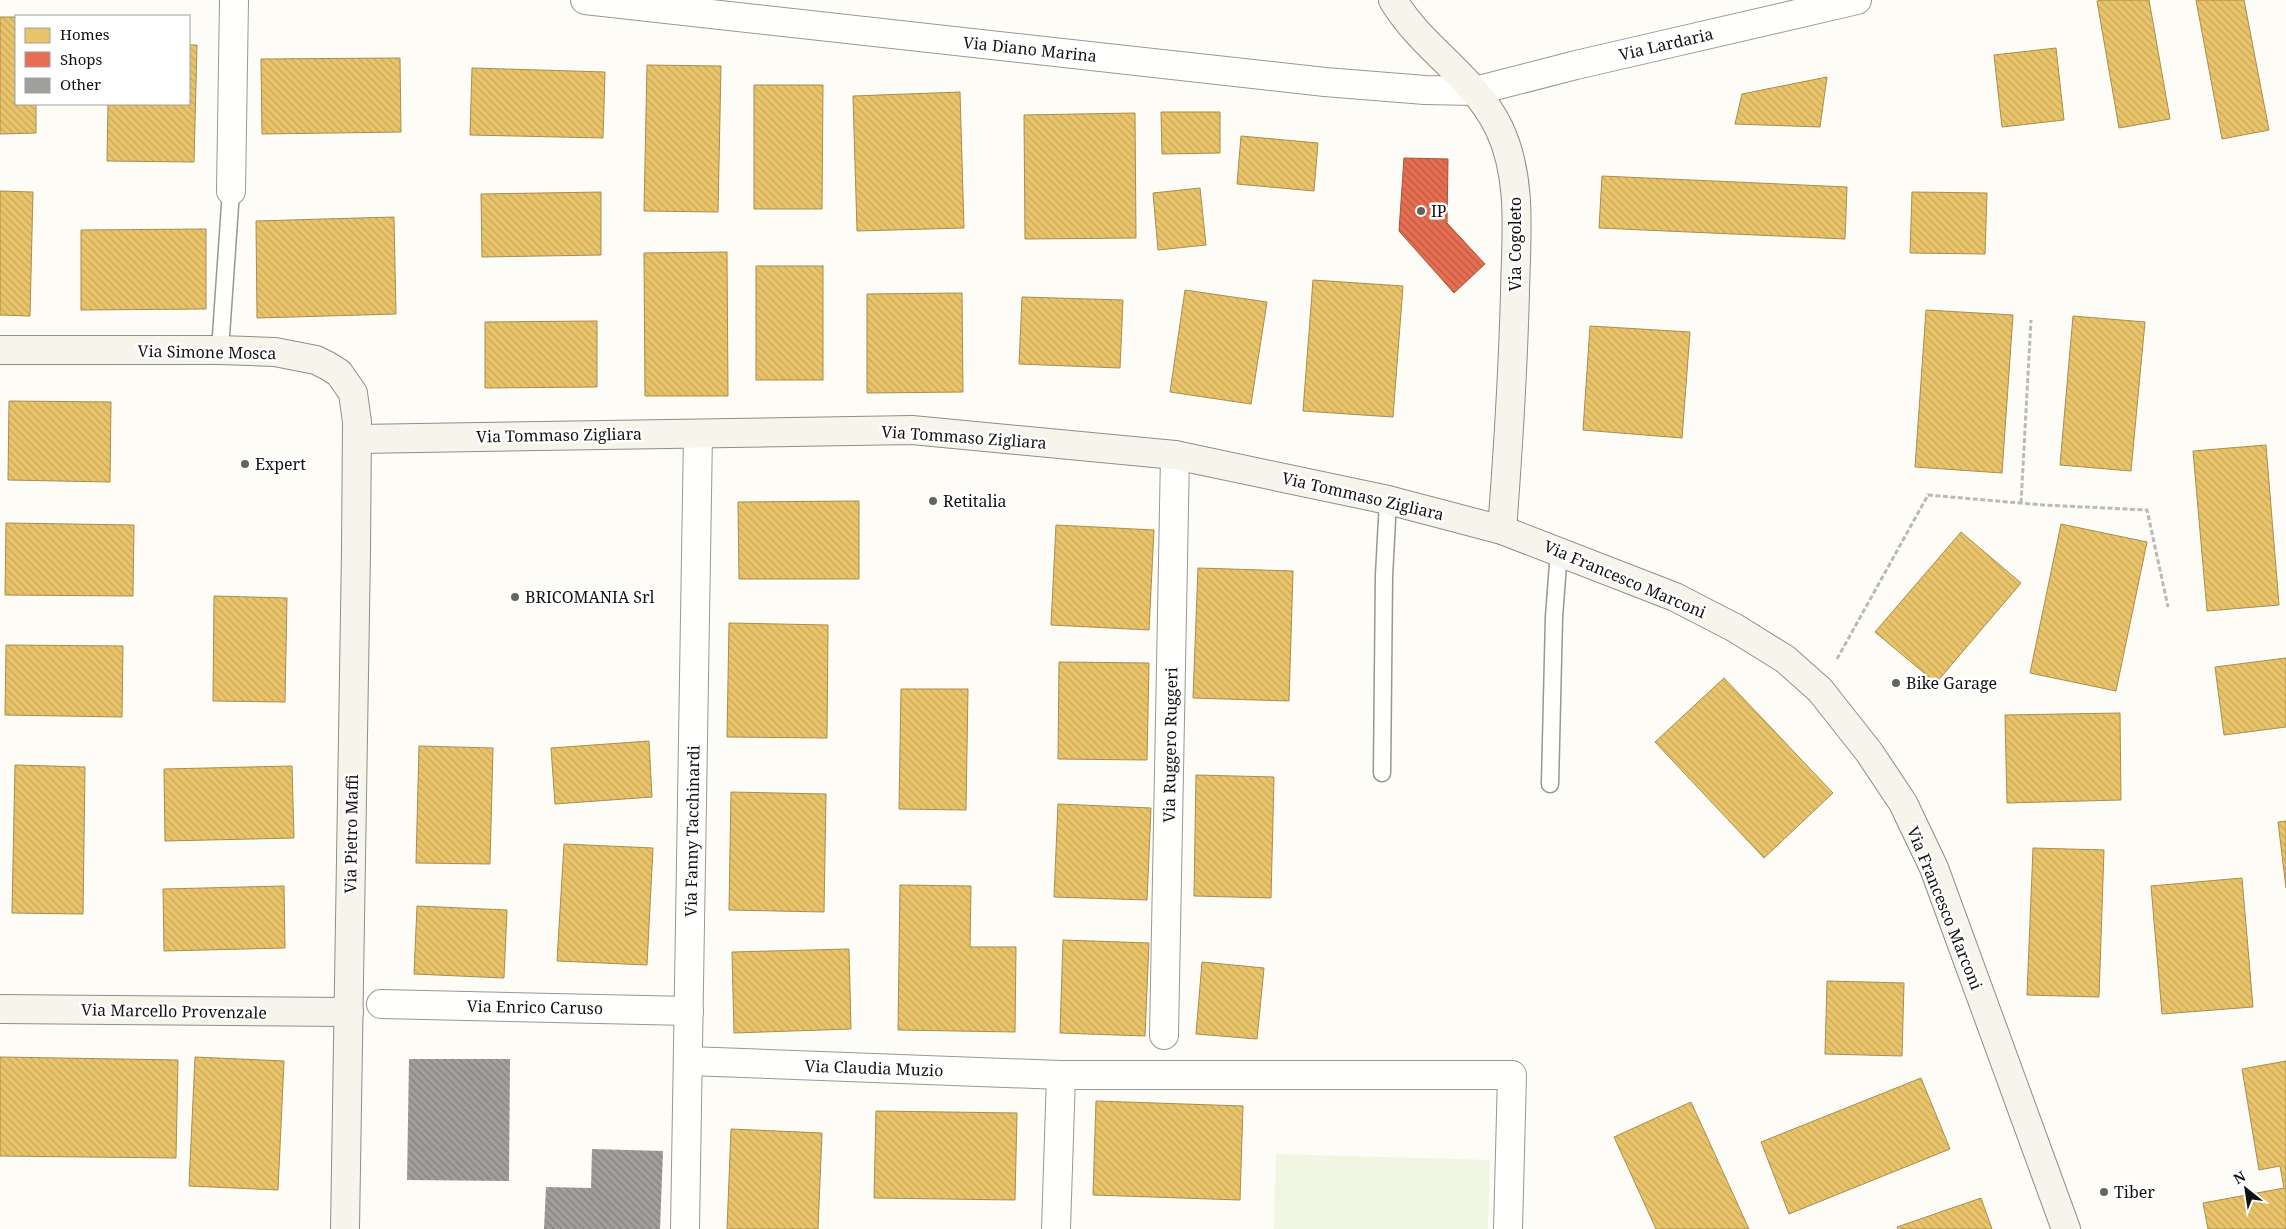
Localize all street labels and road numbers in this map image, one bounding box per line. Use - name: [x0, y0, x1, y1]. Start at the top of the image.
- street label: Via Lardaria: [1617, 22, 1715, 66]
- street label: Via Diano Marina: [962, 31, 1098, 67]
- street label: Via Cogoleto: [1504, 197, 1526, 291]
- street label: Via Simone Mosca: [137, 340, 277, 364]
- street label: Via Tommaso Zigliara: [881, 420, 1047, 454]
- street label: Via Tommaso Zigliara: [476, 423, 642, 447]
- street label: Via Tommaso Zigliara: [1280, 467, 1446, 525]
- street label: Via Francesco Marconi: [1541, 535, 1709, 623]
- street label: Via Ruggero Ruggeri: [1158, 667, 1182, 823]
- street label: Via Fanny Tacchinardi: [680, 745, 704, 917]
- street label: Via Pietro Maffi: [339, 774, 363, 894]
- street label: Via Francesco Marconi: [1902, 823, 1988, 993]
- street label: Via Enrico Caruso: [467, 995, 603, 1019]
- street label: Via Marcello Provenzale: [81, 998, 267, 1024]
- street label: Via Claudia Muzio: [804, 1055, 944, 1081]

